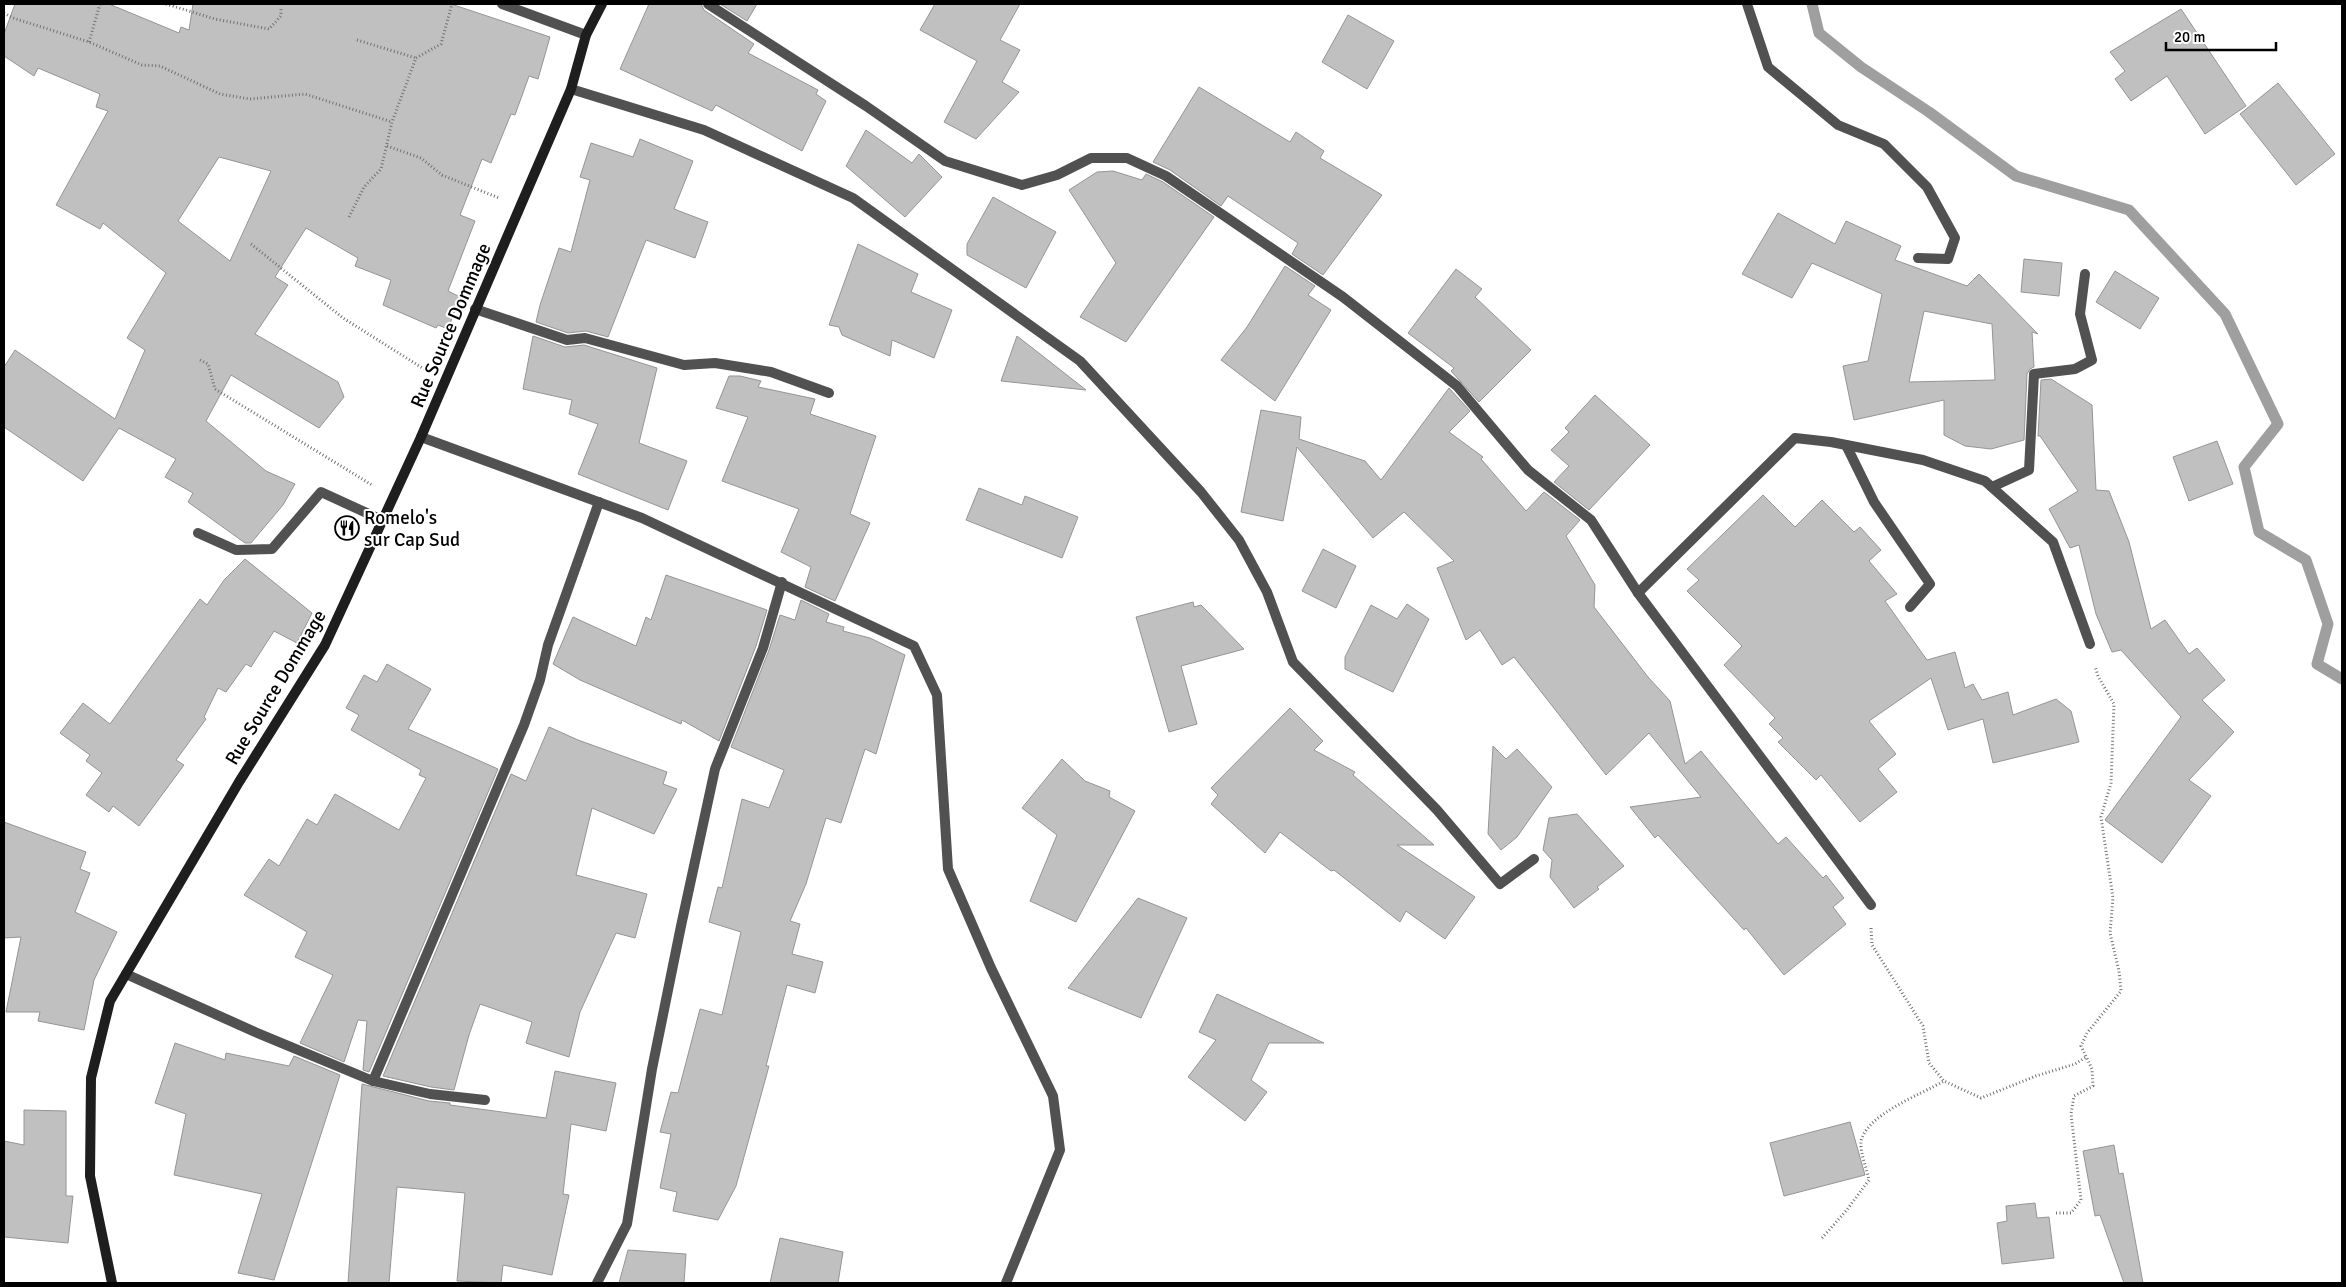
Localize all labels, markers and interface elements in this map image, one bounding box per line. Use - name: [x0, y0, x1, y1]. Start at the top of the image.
- scale bar: [2166, 20, 2276, 52]
- text: 20 m: [2174, 28, 2205, 46]
- street label: Rue Source Dommage: [405, 239, 496, 411]
- place label: Romelo's sur Cap Sud: [364, 506, 460, 552]
- restaurant icon: Romelo's sur Cap Sud: [334, 515, 360, 541]
- street label: Rue Source Dommage: [220, 606, 332, 769]

